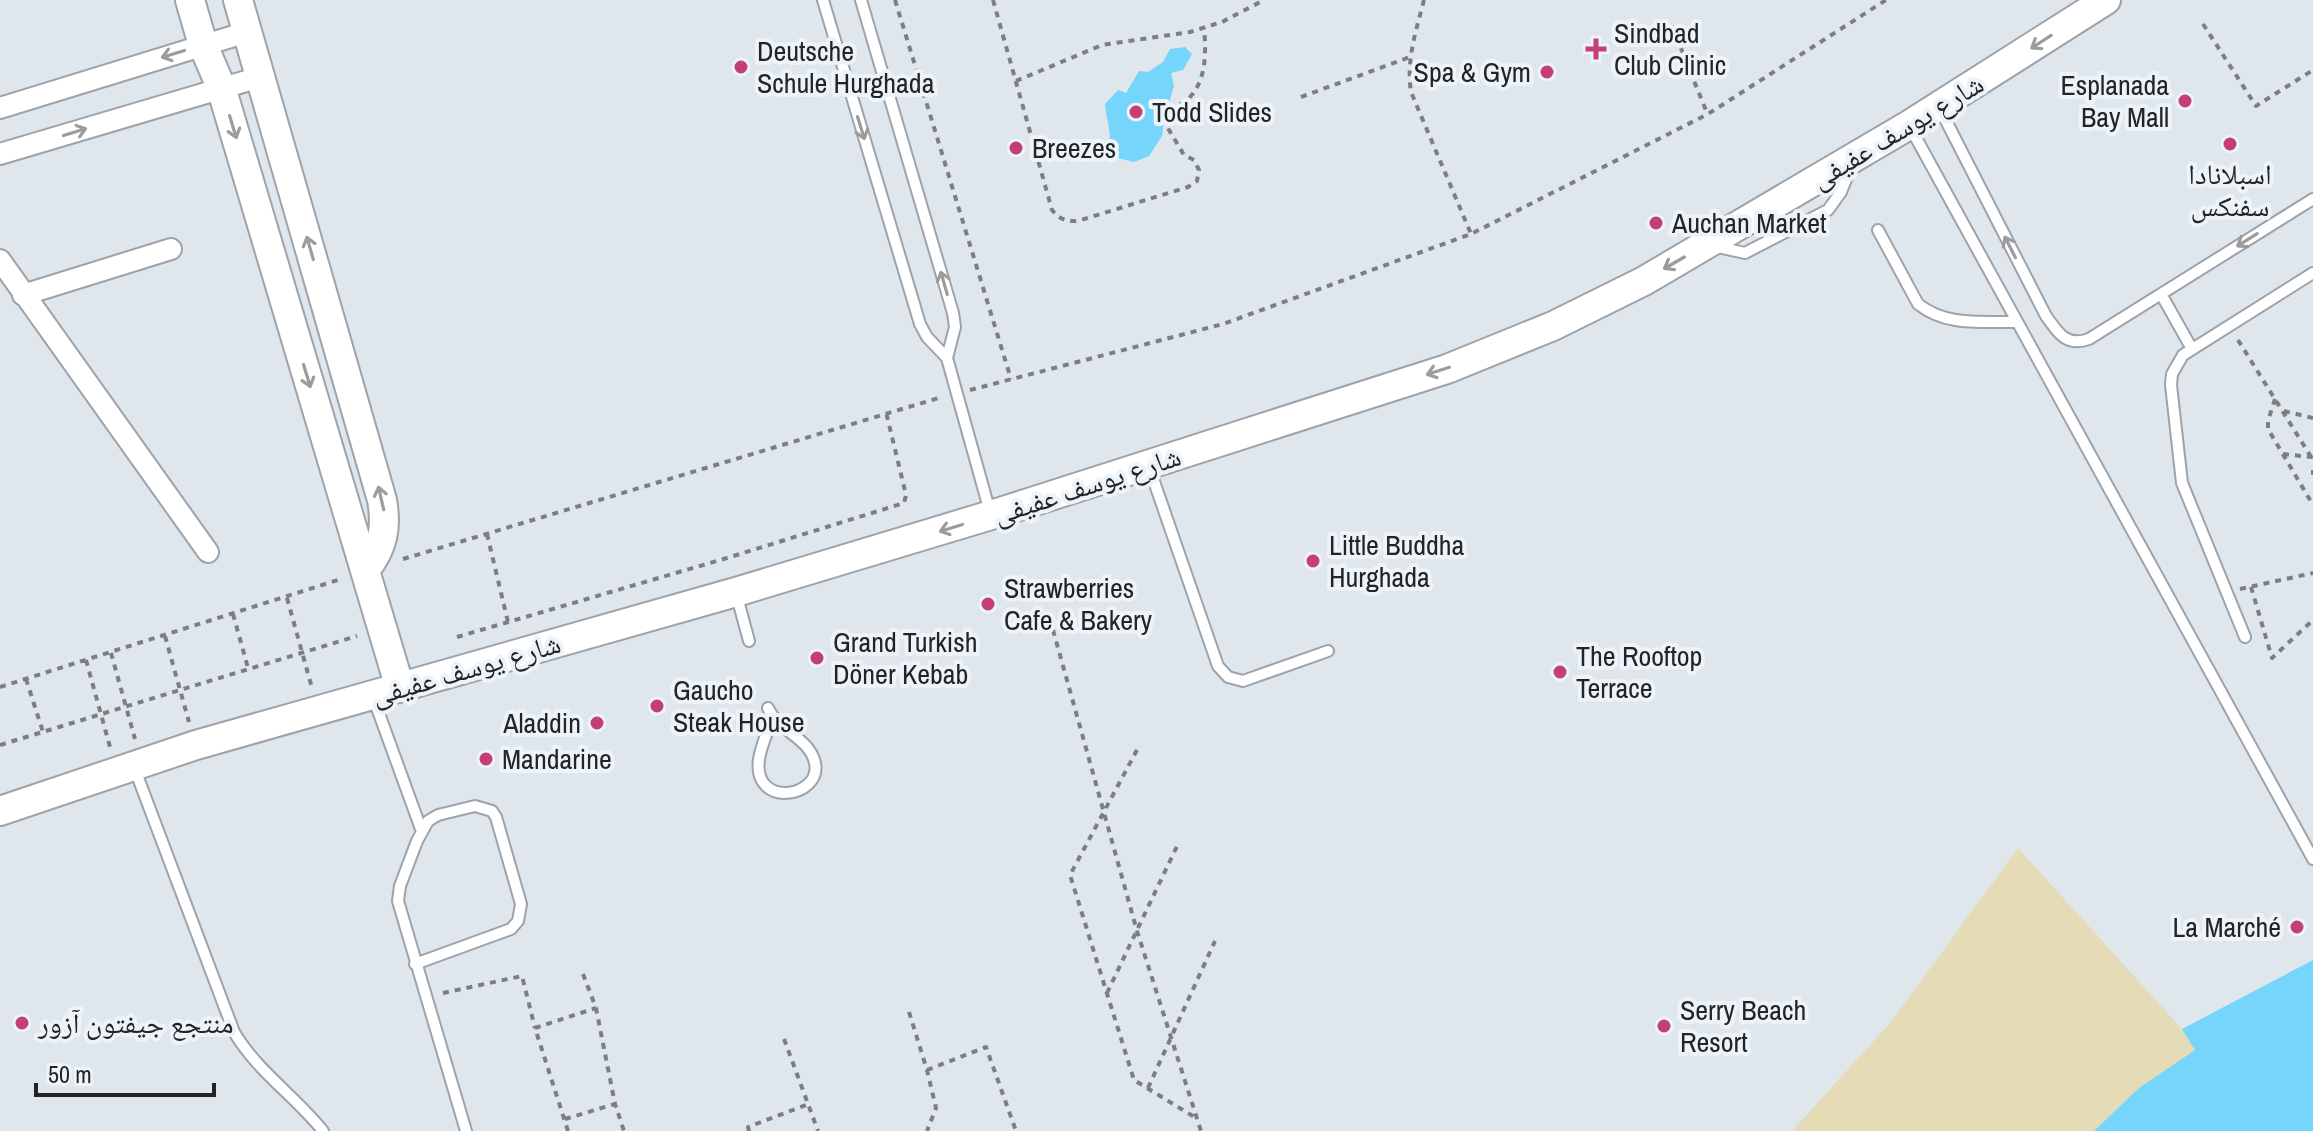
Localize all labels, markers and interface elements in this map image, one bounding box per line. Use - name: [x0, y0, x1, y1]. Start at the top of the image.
- place label: Sindbad Club Clinic: [1614, 14, 1726, 84]
- place label: Deutsche Schule Hurghada: [757, 32, 935, 102]
- one-way arrow: [2030, 34, 2052, 51]
- marker: Sindbad Club Clinic: [1585, 38, 1607, 60]
- one-way arrow: [160, 48, 185, 63]
- place label: Spa & Gym: [1414, 53, 1531, 91]
- marker: Deutsche Schule Hurghada: [732, 58, 750, 76]
- marker: Spa & Gym: [1538, 63, 1556, 81]
- street label: شارع يوسف عفيفى: [1804, 64, 1990, 198]
- place label: Esplanada Bay Mall: [2060, 66, 2169, 136]
- marker: Esplanada Bay Mall: [2176, 92, 2194, 110]
- place label: Todd Slides: [1152, 93, 1272, 131]
- marker: Todd Slides: [1127, 103, 1145, 121]
- one-way arrow: [226, 113, 241, 139]
- one-way arrow: [854, 115, 869, 141]
- one-way arrow: [61, 124, 87, 139]
- place label: Breezes: [1032, 129, 1116, 167]
- marker: اسبلانادا سفنكس: [2221, 135, 2239, 153]
- marker: Breezes: [1007, 139, 1025, 157]
- place label: اسبلانادا سفنكس: [2188, 155, 2272, 225]
- place label: Auchan Market: [1671, 204, 1826, 242]
- marker: Auchan Market: [1647, 214, 1665, 232]
- one-way arrow: [2236, 233, 2259, 249]
- one-way arrow: [2002, 235, 2018, 259]
- one-way arrow: [301, 236, 316, 262]
- one-way arrow: [1663, 255, 1686, 271]
- one-way arrow: [936, 270, 951, 296]
- one-way arrow: [301, 363, 315, 388]
- one-way arrow: [1426, 365, 1451, 380]
- street label: شارع يوسف عفيفى: [988, 437, 1186, 533]
- one-way arrow: [373, 486, 388, 512]
- one-way arrow: [938, 521, 964, 536]
- place label: Little Buddha Hurghada: [1329, 526, 1465, 596]
- marker: Little Buddha Hurghada: [1304, 552, 1322, 570]
- place label: Strawberries Cafe & Bakery: [1004, 569, 1153, 639]
- marker: Strawberries Cafe & Bakery: [979, 595, 997, 613]
- place label: Grand Turkish Döner Kebab: [833, 623, 977, 693]
- street label: شارع يوسف عفيفى: [367, 624, 565, 714]
- place label: The Rooftop Terrace: [1576, 637, 1702, 707]
- marker: Grand Turkish Döner Kebab: [808, 649, 826, 667]
- marker: The Rooftop Terrace: [1551, 663, 1569, 681]
- place label: Gaucho Steak House: [673, 671, 804, 741]
- marker: Gaucho Steak House: [648, 697, 666, 715]
- place label: Aladdin: [502, 704, 581, 742]
- marker: Aladdin: [588, 714, 606, 732]
- place label: Mandarine: [502, 740, 612, 778]
- marker: Mandarine: [477, 750, 495, 768]
- place label: La Marché: [2173, 908, 2281, 946]
- marker: La Marché: [2288, 918, 2306, 936]
- place label: Serry Beach Resort: [1680, 991, 1806, 1061]
- place label: منتجع جيفتون آزور: [37, 1004, 234, 1042]
- marker: منتجع جيفتون آزور: [13, 1014, 31, 1032]
- marker: Serry Beach Resort: [1655, 1017, 1673, 1035]
- scale bar: [36, 1047, 214, 1097]
- text: 50 m: [48, 1058, 92, 1090]

